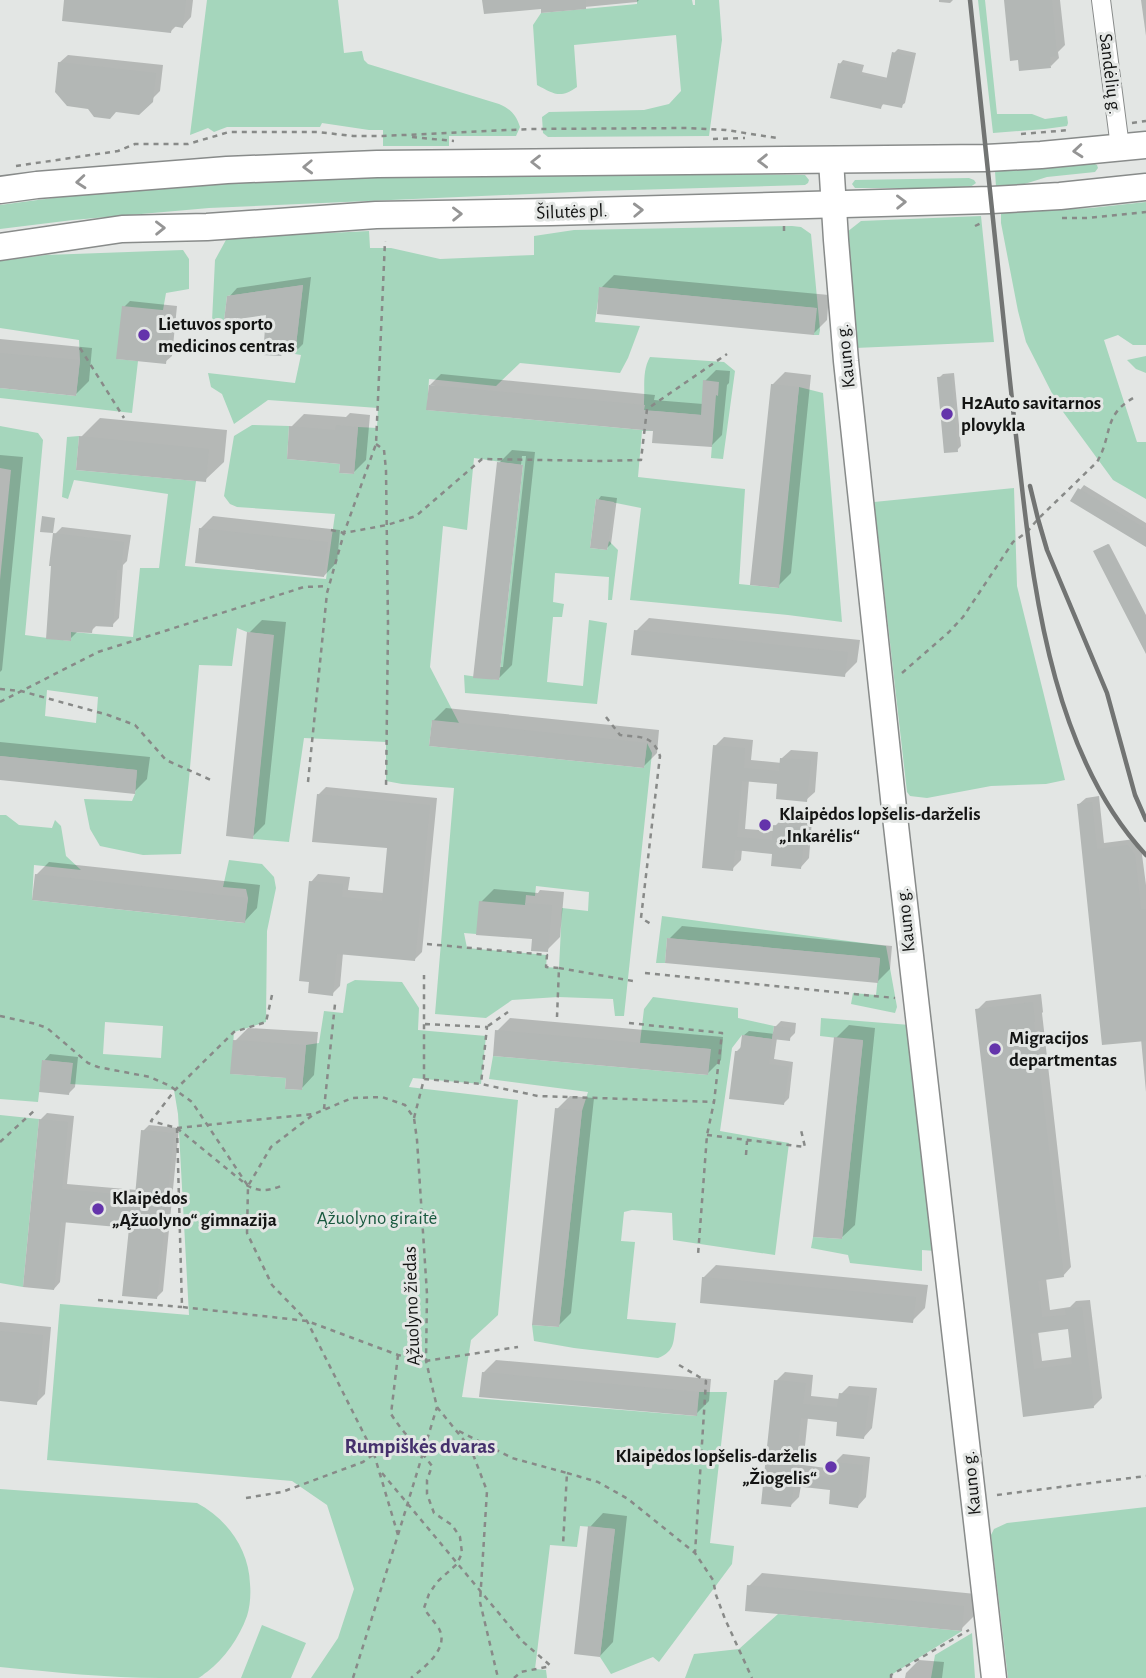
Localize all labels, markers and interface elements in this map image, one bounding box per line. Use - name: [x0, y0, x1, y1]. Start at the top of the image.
- street label: Sandėlių g.: [1096, 32, 1124, 116]
- one-way arrow: [1072, 143, 1083, 158]
- one-way arrow: [757, 153, 768, 169]
- one-way arrow: [530, 154, 540, 170]
- one-way arrow: [303, 159, 314, 174]
- one-way arrow: [76, 174, 87, 189]
- one-way arrow: [896, 195, 907, 210]
- street label: Šilutės pl.: [536, 199, 608, 223]
- one-way arrow: [633, 202, 644, 217]
- one-way arrow: [453, 206, 463, 222]
- one-way arrow: [155, 220, 166, 236]
- place label: Lietuvos sporto medicinos centras: [158, 315, 295, 356]
- street label: Kauno g.: [833, 323, 859, 389]
- marker: Lietuvos sporto medicinos centras: [136, 327, 152, 343]
- place label: H2Auto savitarnos plovykla: [961, 394, 1101, 435]
- marker: H2Auto savitarnos plovykla: [939, 406, 955, 422]
- place label: Klaipėdos lopšelis-darželis „Inkarėlis“: [779, 805, 981, 846]
- marker: Klaipėdos lopšelis-darželis „Inkarėlis“: [757, 817, 773, 833]
- street label: Kauno g.: [893, 887, 919, 953]
- place label: Migracijos departmentas: [1009, 1029, 1117, 1070]
- marker: Migracijos departmentas: [987, 1041, 1003, 1057]
- place label: Klaipėdos „Ąžuolyno“ gimnazija: [112, 1189, 277, 1230]
- marker: Klaipėdos „Ąžuolyno“ gimnazija: [90, 1201, 106, 1217]
- park label: Ąžuolyno giraitė: [317, 1209, 437, 1228]
- street label: Ąžuolyno žiedas: [400, 1246, 424, 1366]
- district label: Rumpiškės dvaras: [345, 1436, 495, 1457]
- place label: Klaipėdos lopšelis-darželis „Žiogelis“: [615, 1447, 817, 1488]
- street label: Kauno g.: [959, 1450, 985, 1516]
- marker: Klaipėdos lopšelis-darželis „Žiogelis“: [823, 1459, 839, 1475]

